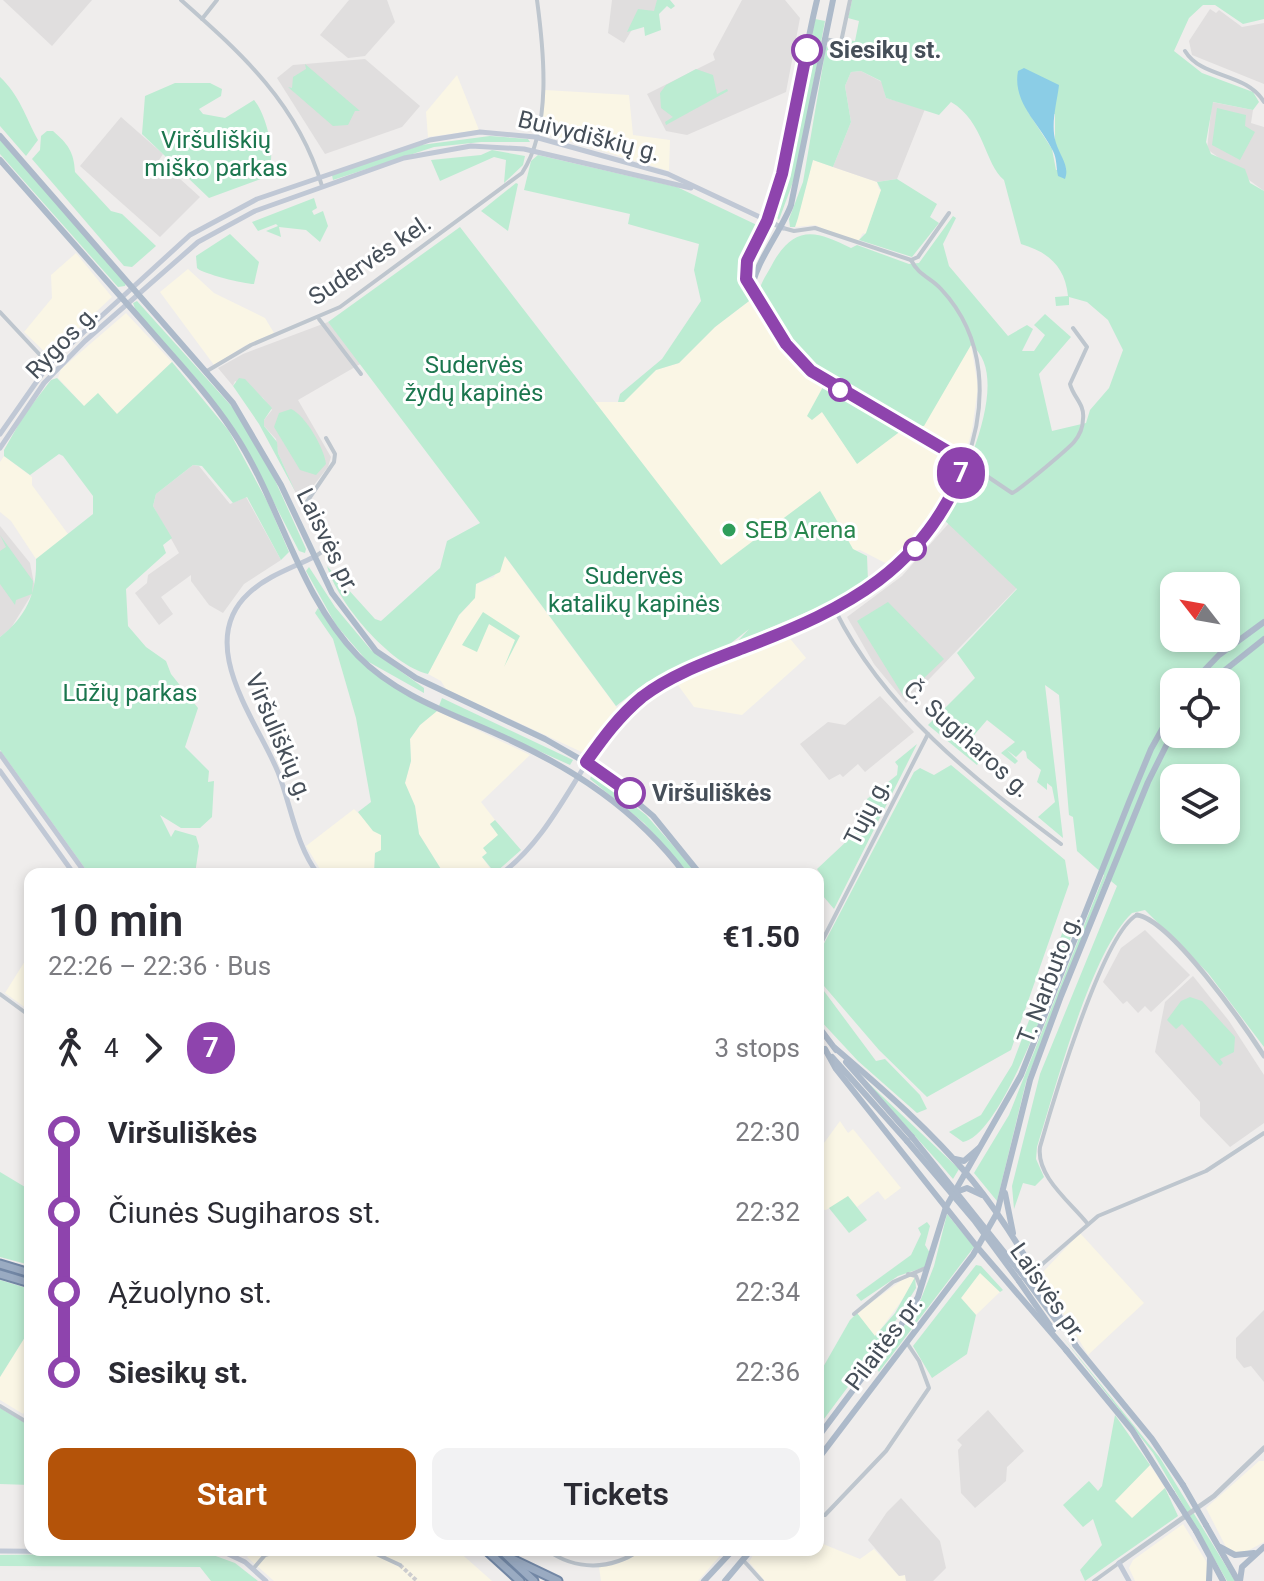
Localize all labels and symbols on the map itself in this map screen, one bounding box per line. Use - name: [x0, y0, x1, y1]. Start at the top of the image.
- marker: Siesikų st.: [792, 35, 822, 65]
- place label: Siesikų st.: [829, 36, 941, 64]
- street label: Buivydiškių g.: [515, 105, 663, 167]
- park label: Viršuliškių miško parkas: [144, 126, 288, 182]
- street label: Sudervės kel.: [304, 209, 436, 311]
- street label: Rygos g.: [20, 299, 104, 385]
- park label: Sudervės žydų kapinės: [405, 351, 543, 407]
- unlabelled marker: [829, 379, 851, 401]
- line badge: 7: [935, 447, 987, 499]
- street label: Laisvės pr.: [291, 484, 365, 598]
- place label: SEB Arena: [745, 516, 856, 544]
- marker: SEB Arena: [720, 521, 738, 539]
- unlabelled marker: [904, 538, 926, 560]
- park label: Sudervės katalikų kapinės: [548, 562, 720, 618]
- north arrow: [1160, 572, 1240, 652]
- street label: Viršuliškių g.: [240, 669, 318, 805]
- street label: Č. Sugiharos g.: [898, 674, 1037, 803]
- park label: Lūžių parkas: [63, 679, 197, 707]
- street label: Tujų g.: [838, 774, 896, 850]
- marker: Viršuliškės: [615, 778, 645, 808]
- place label: Viršuliškės: [652, 779, 772, 807]
- street label: T. Narbuto g.: [1012, 910, 1086, 1048]
- street label: Laisvės pr.: [1004, 1238, 1092, 1346]
- street label: Pilaitės pr.: [839, 1290, 929, 1396]

